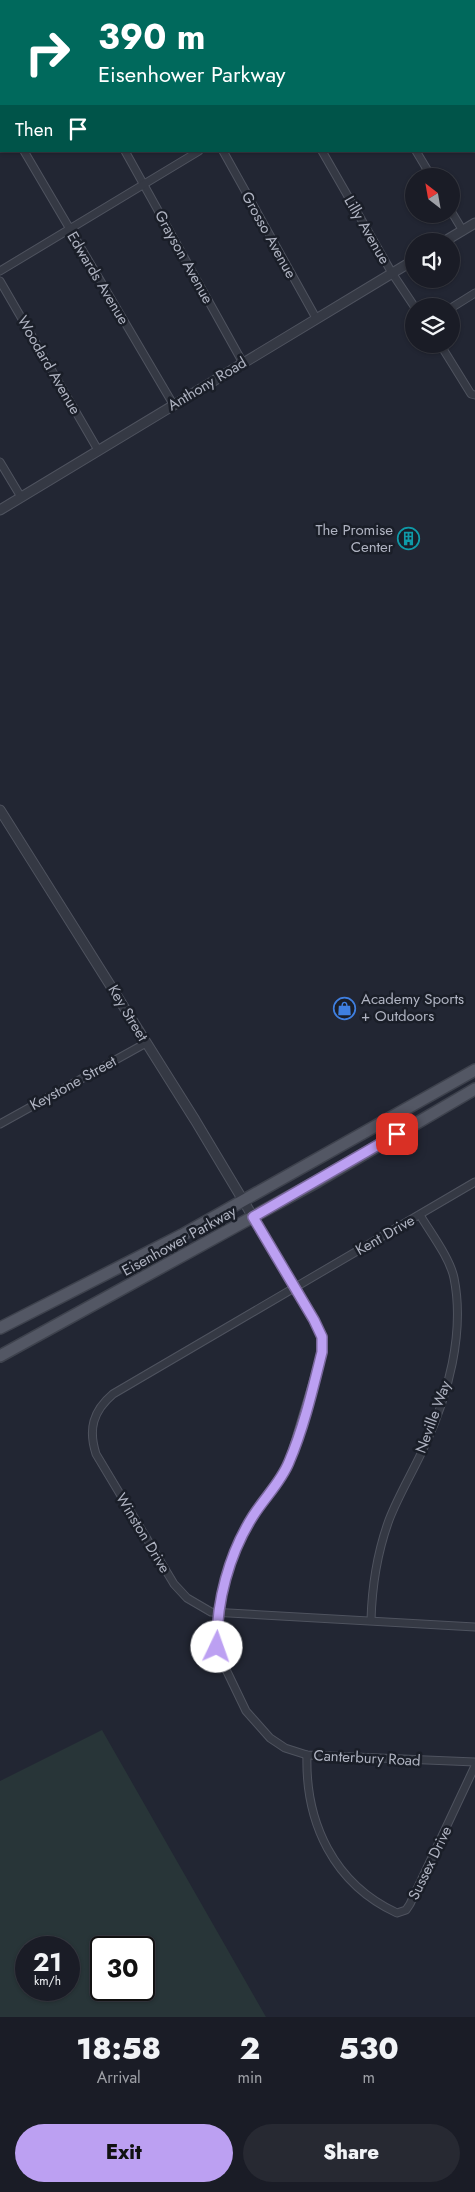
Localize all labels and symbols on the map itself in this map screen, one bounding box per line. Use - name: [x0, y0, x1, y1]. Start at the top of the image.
- north arrow: [405, 168, 460, 222]
- street label: Grosso Avenue: [236, 188, 302, 283]
- street label: Lilly Avenue: [339, 192, 396, 268]
- street label: Grayson Avenue: [149, 206, 219, 308]
- street label: Edwards Avenue: [61, 227, 135, 329]
- street label: Woodard Avenue: [12, 312, 86, 419]
- street label: Anthony Road: [163, 352, 251, 416]
- place label: The Promise Center: [316, 519, 394, 558]
- building icon: The Promise Center: [397, 527, 421, 551]
- street label: Key Street: [102, 981, 154, 1046]
- place label: Academy Sports + Outdoors: [361, 988, 464, 1027]
- shop icon: Academy Sports + Outdoors: [333, 996, 357, 1020]
- street label: Keystone Street: [26, 1050, 121, 1116]
- pin: [376, 1113, 418, 1155]
- street label: Eisenhower Parkway: [118, 1200, 241, 1282]
- street label: Kent Drive: [351, 1209, 419, 1261]
- street label: Neville Way: [410, 1377, 456, 1456]
- street label: Winston Drive: [110, 1489, 176, 1578]
- position arrow: [190, 1620, 242, 1672]
- street label: Canterbury Road: [313, 1744, 421, 1772]
- street label: Sussex Drive: [403, 1822, 458, 1904]
- speed limit sign: 30: [90, 1936, 155, 2001]

